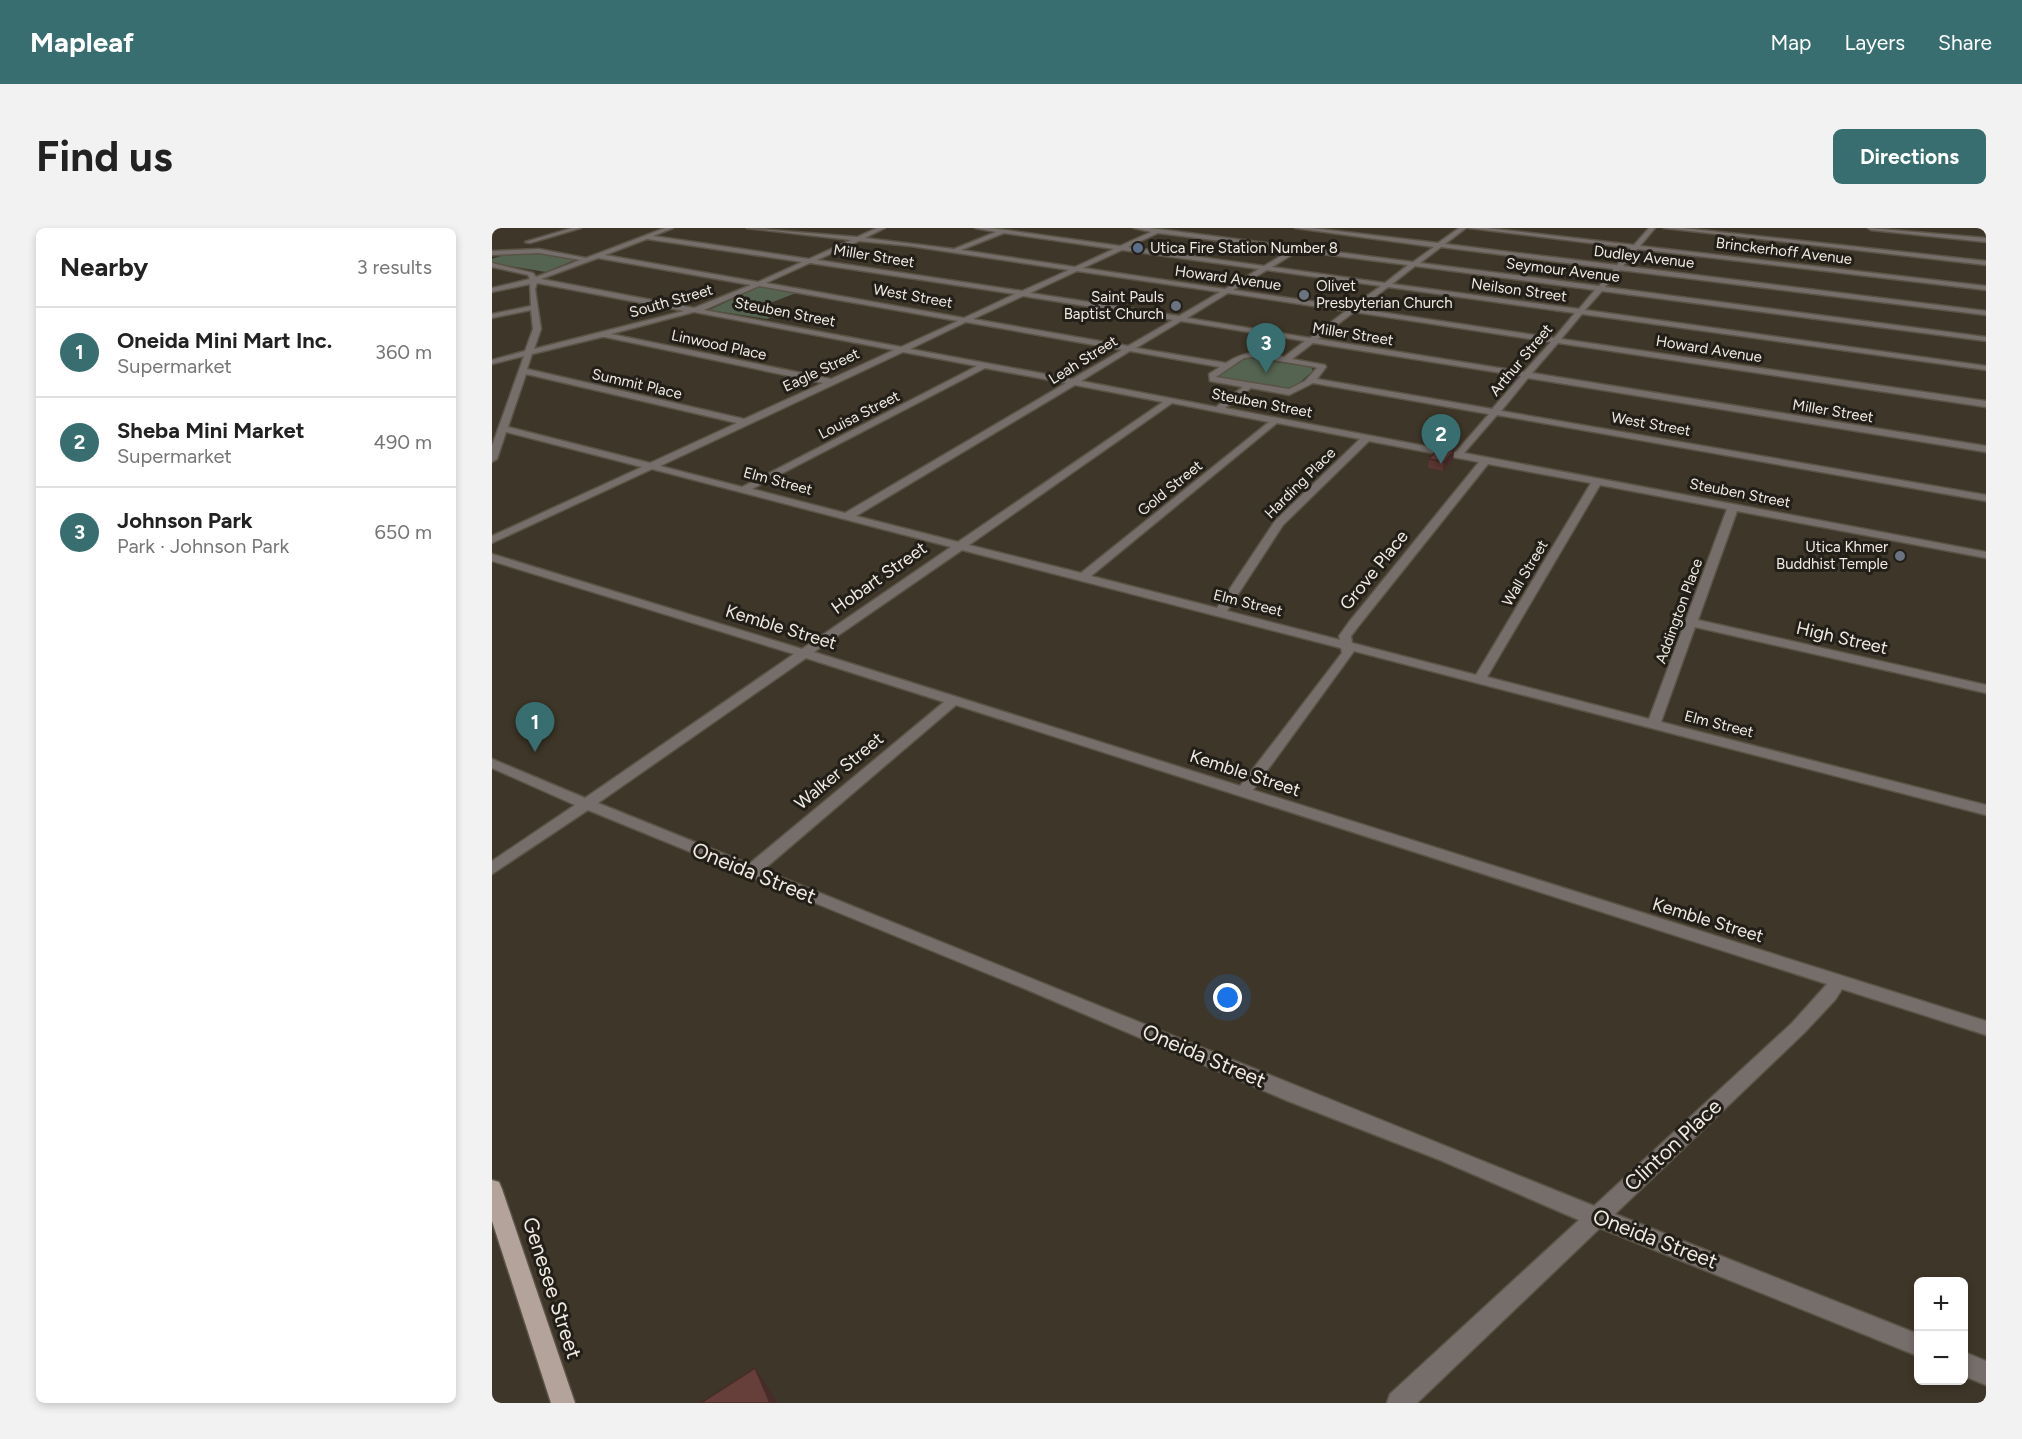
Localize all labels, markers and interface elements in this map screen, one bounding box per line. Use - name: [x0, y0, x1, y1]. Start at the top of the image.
- text: Mapleaf: [30, 25, 134, 59]
- text: Map: [1771, 30, 1811, 55]
- text: Layers: [1844, 30, 1905, 55]
- text: Share: [1938, 30, 1992, 55]
- button: Directions: [1833, 129, 1986, 184]
- text: Find us: [36, 131, 173, 182]
- street label: Brinckerhoff Avenue: [1715, 234, 1853, 268]
- place label: Utica Fire Station Number 8: [1150, 239, 1338, 257]
- street label: Miller Street: [832, 241, 916, 271]
- marker: Utica Fire Station Number 8: [1131, 241, 1145, 255]
- street label: Dudley Avenue: [1593, 242, 1695, 272]
- text: Nearby: [60, 251, 148, 283]
- street label: Seymour Avenue: [1505, 254, 1621, 286]
- text: 3 results: [357, 255, 432, 279]
- street label: Howard Avenue: [1174, 262, 1282, 294]
- street label: Neilson Street: [1470, 274, 1568, 306]
- place label: Olivet Presbyterian Church: [1316, 277, 1453, 312]
- street label: South Street: [627, 280, 715, 322]
- street label: West Street: [872, 280, 954, 312]
- place label: Saint Pauls Baptist Church: [1064, 288, 1164, 323]
- marker: Olivet Presbyterian Church: [1297, 288, 1311, 302]
- street label: Steuben Street: [733, 293, 837, 331]
- marker: Saint Pauls Baptist Church: [1169, 299, 1183, 313]
- street label: Miller Street: [1311, 319, 1395, 349]
- street label: Arthur Street: [1486, 320, 1557, 400]
- pin: 3: [1246, 324, 1286, 373]
- street label: Linwood Place: [670, 326, 768, 364]
- text: Oneida Mini Mart Inc.: [117, 327, 332, 354]
- street label: Leah Street: [1045, 332, 1121, 388]
- street label: Howard Avenue: [1655, 332, 1763, 366]
- text: 1: [75, 340, 84, 364]
- text: 360 m: [375, 340, 432, 364]
- street label: Eagle Street: [780, 344, 863, 396]
- text: Supermarket: [117, 354, 232, 378]
- street label: Summit Place: [590, 365, 684, 403]
- street label: Steuben Street: [1210, 384, 1314, 422]
- street label: Louisa Street: [815, 387, 903, 443]
- street label: Miller Street: [1791, 396, 1875, 426]
- street label: West Street: [1610, 408, 1692, 440]
- pin: 2: [1422, 414, 1460, 464]
- text: Sheba Mini Market: [117, 417, 305, 444]
- text: 2: [74, 430, 85, 454]
- text: 490 m: [373, 430, 432, 454]
- text: Supermarket: [117, 444, 232, 468]
- street label: Harding Place: [1261, 444, 1339, 522]
- street label: Gold Street: [1134, 456, 1206, 520]
- street label: Elm Street: [742, 463, 815, 499]
- street label: Steuben Street: [1688, 474, 1792, 512]
- text: Johnson Park: [117, 507, 253, 534]
- text: 3: [74, 520, 85, 544]
- text: 650 m: [374, 520, 432, 544]
- street label: Grove Place: [1335, 525, 1413, 614]
- text: Park · Johnson Park: [117, 534, 289, 558]
- street label: Wall Street: [1498, 536, 1552, 609]
- street label: Hobart Street: [827, 537, 931, 619]
- place label: Utica Khmer Buddhist Temple: [1776, 538, 1888, 573]
- marker: Utica Khmer Buddhist Temple: [1893, 549, 1907, 563]
- street label: Addington Place: [1652, 556, 1706, 666]
- street label: Elm Street: [1212, 586, 1285, 620]
- street label: Kemble Street: [723, 600, 839, 654]
- street label: High Street: [1794, 617, 1890, 659]
- pin: 1: [516, 702, 555, 752]
- street label: Elm Street: [1683, 707, 1756, 741]
- street label: Walker Street: [790, 727, 888, 814]
- street label: Kemble Street: [1187, 745, 1303, 801]
- street label: Oneida Street: [689, 836, 820, 909]
- street label: Kemble Street: [1650, 893, 1766, 947]
- your location: [1213, 983, 1242, 1012]
- street label: Oneida Street: [1139, 1018, 1270, 1093]
- street label: Clinton Place: [1619, 1093, 1726, 1196]
- street label: Oneida Street: [1589, 1203, 1721, 1274]
- street label: Genesee Street: [518, 1214, 587, 1362]
- map controls: [1914, 1277, 1968, 1385]
- button: +: [1914, 1277, 1968, 1331]
- button: −: [1914, 1331, 1968, 1385]

